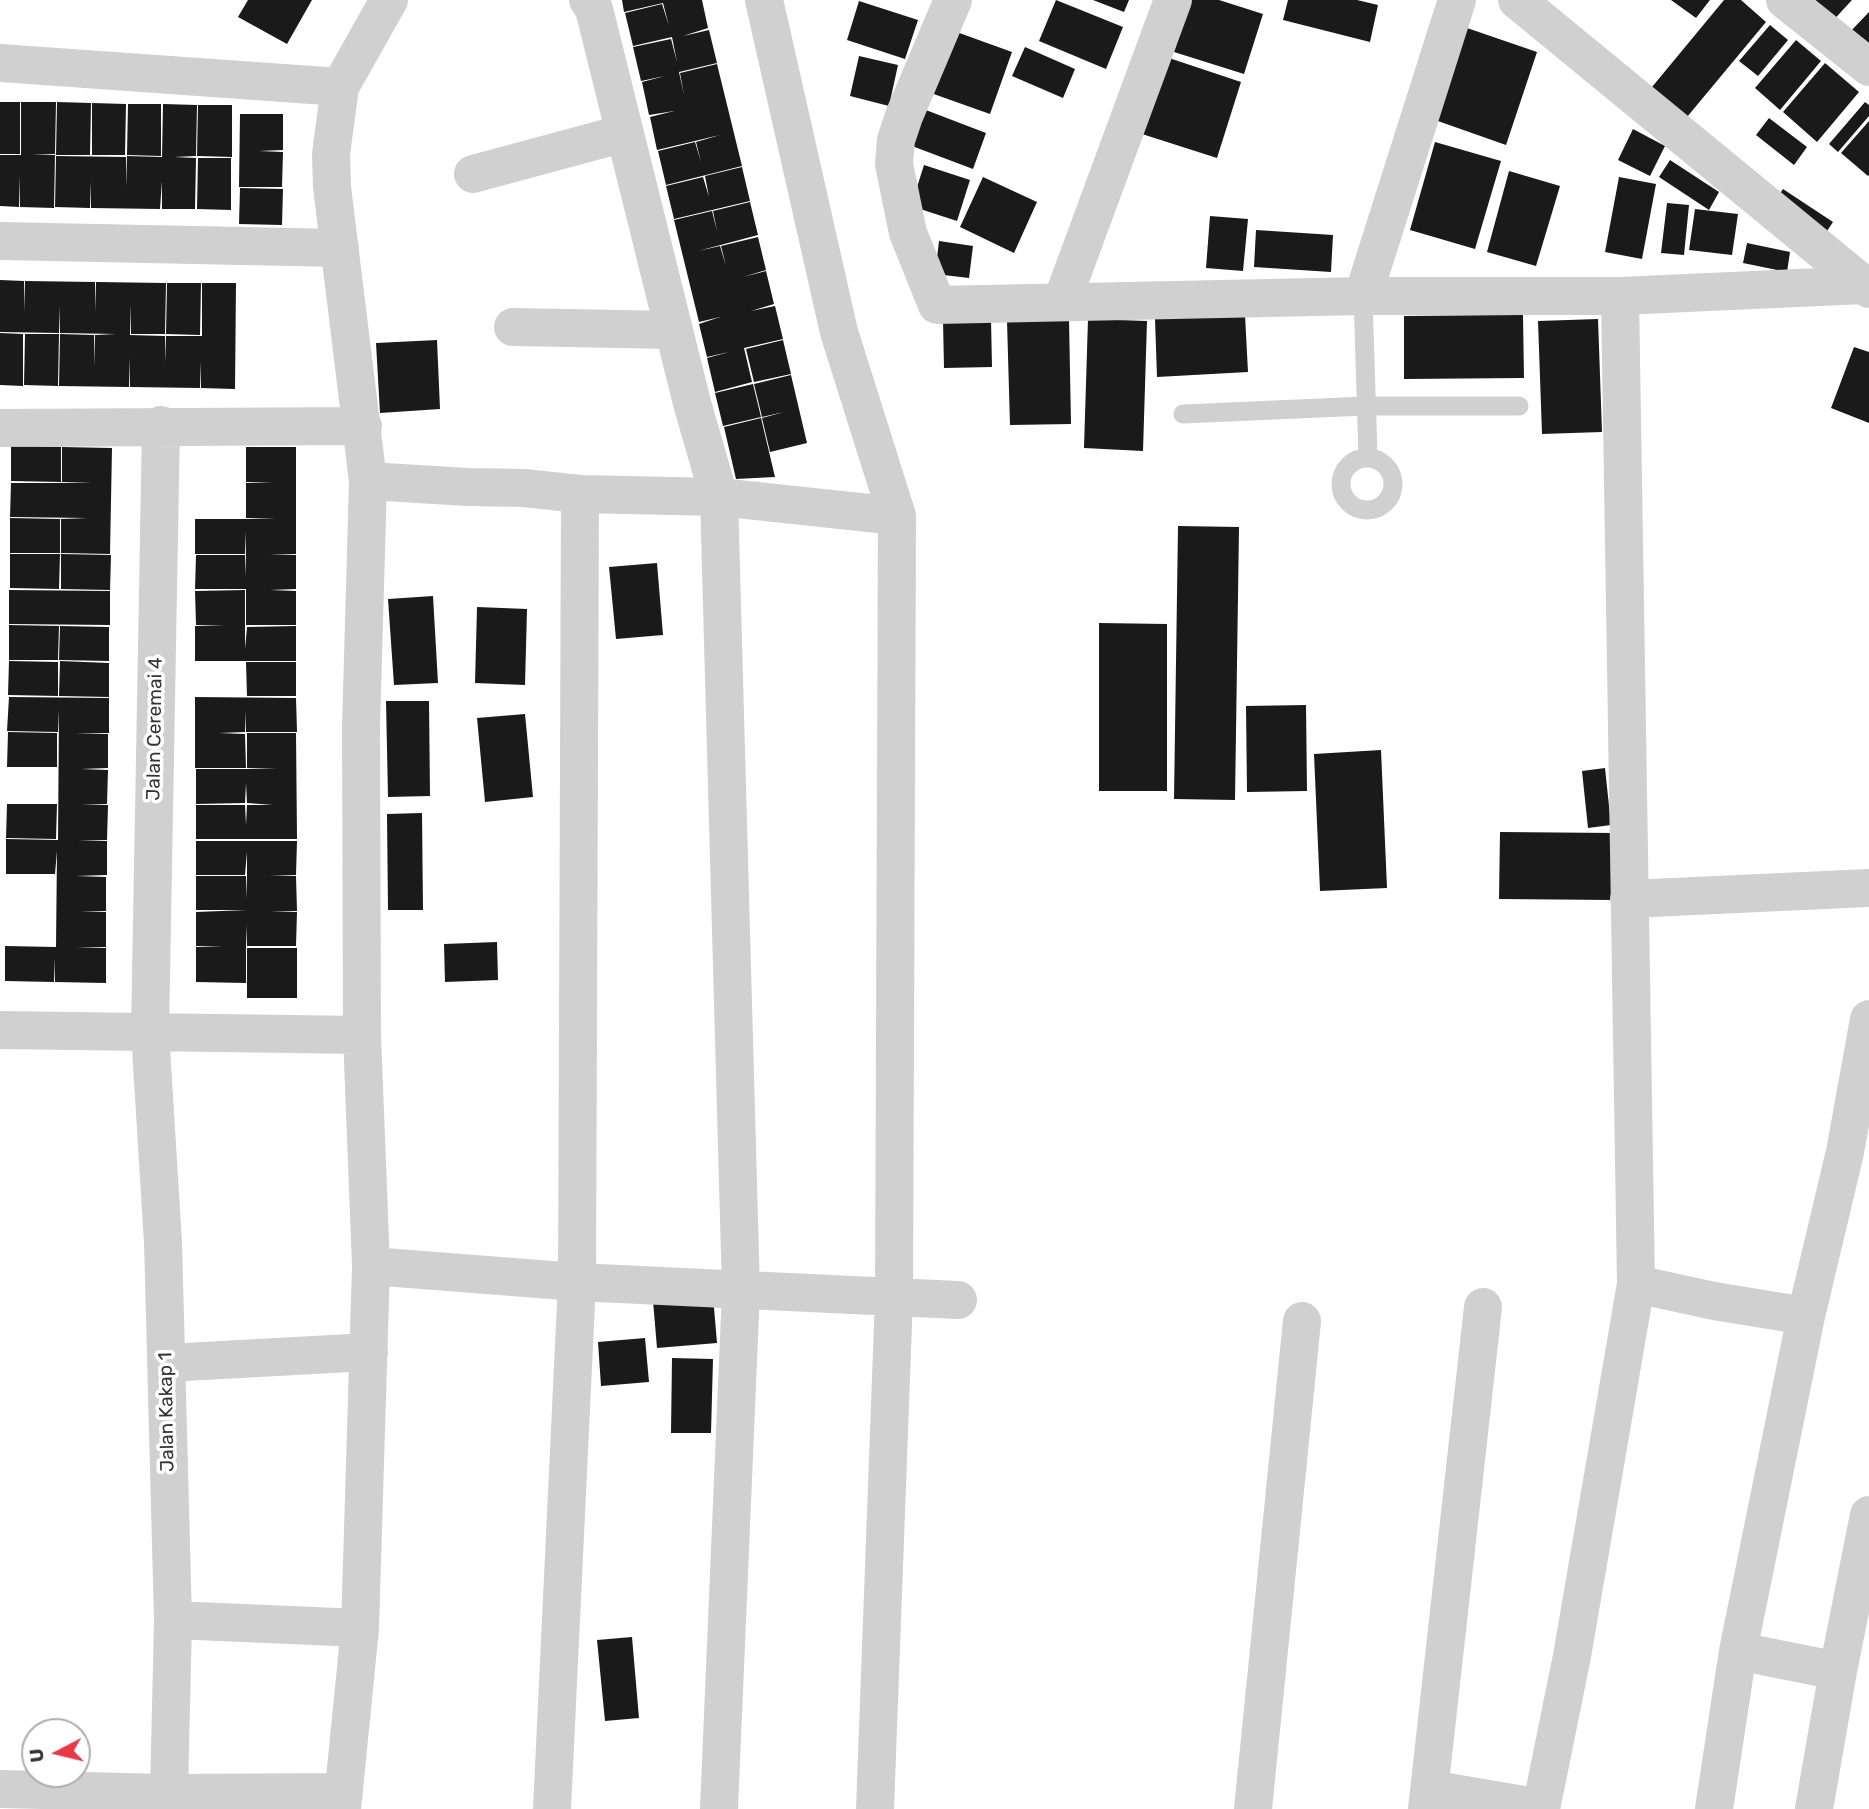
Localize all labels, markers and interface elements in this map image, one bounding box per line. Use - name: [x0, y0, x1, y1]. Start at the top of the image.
- street label: Jalan Ceremai 4: [142, 657, 168, 801]
- street label: Jalan Kakap 1: [155, 1352, 179, 1472]
- north arrow: [21, 1718, 91, 1788]
- text: U: [24, 1747, 49, 1764]

